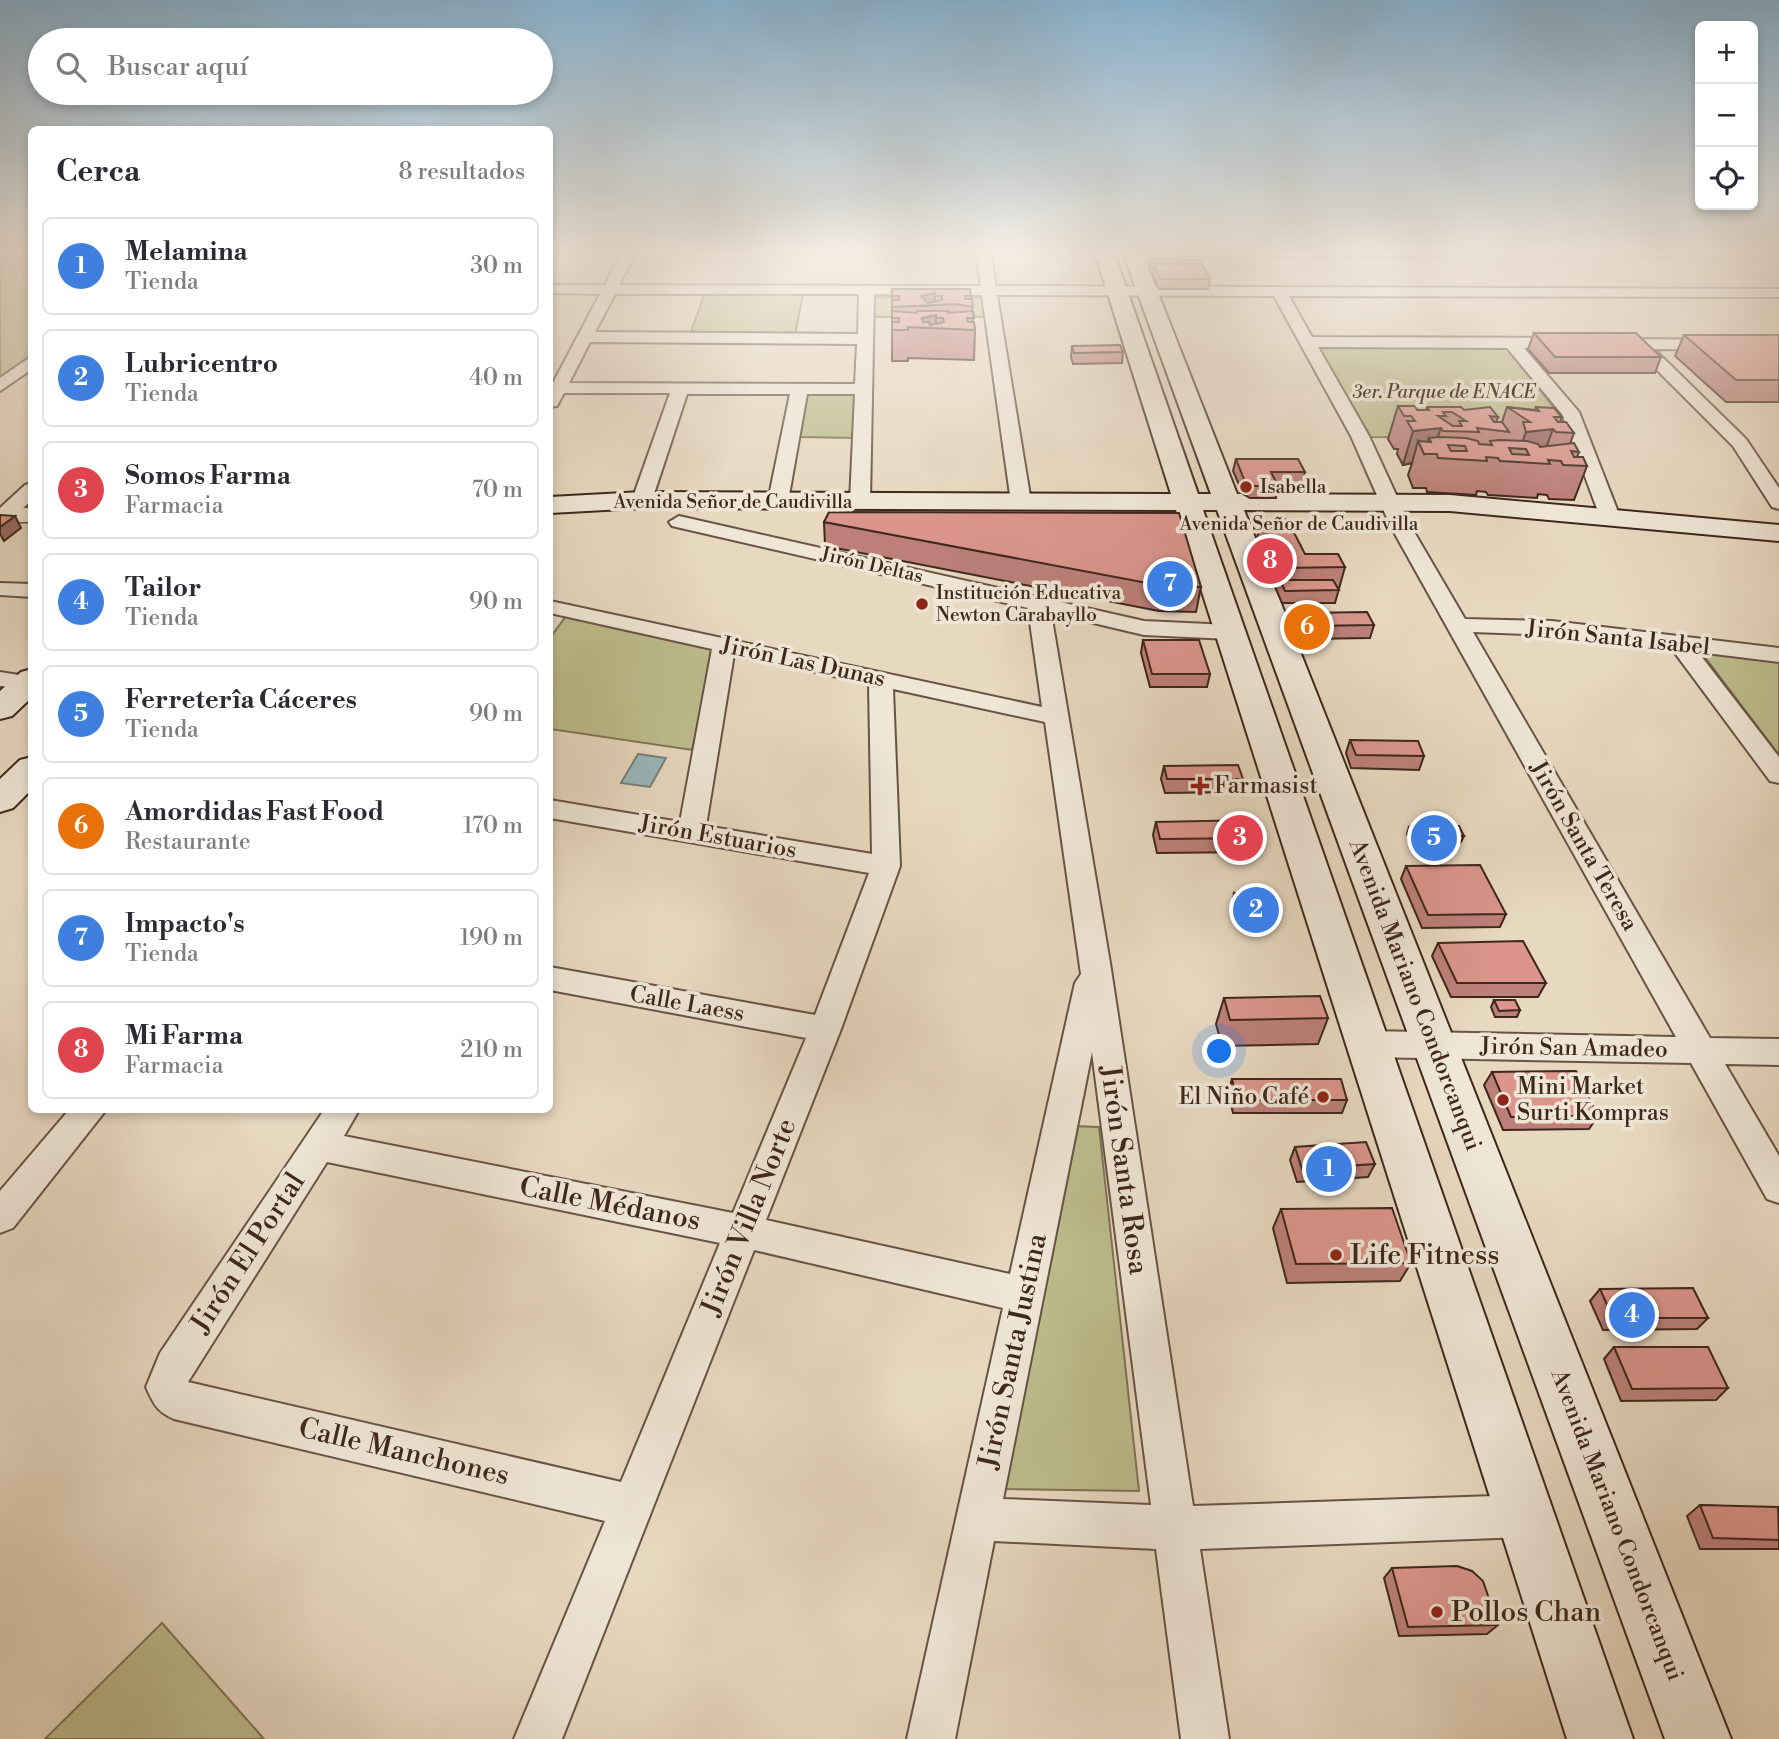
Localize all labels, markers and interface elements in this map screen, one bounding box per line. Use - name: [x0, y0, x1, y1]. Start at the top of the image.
- map controls: [1695, 21, 1758, 210]
- button: +: [1695, 21, 1758, 84]
- search box: [28, 28, 553, 105]
- icon: search: [52, 48, 90, 86]
- text: Buscar aquí: [108, 51, 248, 83]
- button: −: [1695, 84, 1758, 147]
- button: locate: [1695, 147, 1758, 210]
- text: Cerca: [56, 153, 140, 191]
- text: 8 resultados: [399, 158, 525, 186]
- text: Melamina: [125, 236, 248, 268]
- text: 1: [75, 252, 87, 280]
- text: 30 m: [470, 252, 523, 280]
- text: Tienda: [125, 268, 199, 296]
- text: Lubricentro: [125, 348, 278, 380]
- text: 2: [74, 364, 88, 392]
- text: 40 m: [469, 364, 523, 392]
- text: Tienda: [125, 380, 199, 408]
- park label: 3er. Parque de ENACE: [1352, 380, 1536, 404]
- text: Somos Farma: [125, 460, 291, 492]
- place label: Isabella: [1260, 475, 1327, 499]
- text: 3: [74, 476, 88, 504]
- text: 70 m: [472, 476, 523, 504]
- marker: Isabella: [1238, 479, 1254, 495]
- street label: Avenida Señor de Caudivilla: [613, 490, 853, 514]
- text: Farmacia: [125, 492, 223, 520]
- street label: Avenida Señor de Caudivilla: [1179, 512, 1419, 536]
- pin: 8: [1247, 535, 1293, 587]
- street label: Jirón Deltas: [818, 541, 925, 588]
- pin: 7: [1147, 558, 1193, 610]
- text: Tailor: [125, 572, 201, 604]
- place label: Institución Educativa Newton Carabayllo: [936, 581, 1121, 627]
- text: 4: [73, 588, 89, 616]
- text: 90 m: [469, 588, 523, 616]
- marker: Institución Educativa Newton Carabayllo: [914, 596, 930, 612]
- pin: 6: [1284, 601, 1330, 653]
- text: Tienda: [125, 604, 199, 632]
- street label: Jirón Santa Isabel: [1524, 614, 1711, 662]
- street label: Jirón Las Dunas: [717, 631, 888, 693]
- text: Ferreterîa Cáceres: [125, 684, 357, 716]
- text: 5: [74, 700, 88, 728]
- text: 90 m: [469, 700, 523, 728]
- text: Tienda: [125, 716, 199, 744]
- street label: Jirón Santa Teresa: [1524, 755, 1644, 936]
- place label: Farmasist: [1214, 772, 1318, 800]
- marker: Farmasist: [1192, 778, 1208, 794]
- text: Amordidas Fast Food: [125, 796, 384, 828]
- street label: Jirón Estuarios: [636, 809, 799, 865]
- text: 6: [74, 812, 88, 840]
- text: 170 m: [463, 812, 523, 840]
- pin: 3: [1217, 812, 1263, 864]
- pin: 5: [1411, 812, 1457, 864]
- text: Restaurante: [125, 828, 251, 856]
- street label: Avenida Mariano Condorcanqui: [1342, 835, 1487, 1155]
- pin: 2: [1233, 884, 1279, 936]
- text: Impacto's: [125, 908, 245, 940]
- text: 7: [74, 924, 88, 952]
- text: 190 m: [460, 924, 523, 952]
- text: Tienda: [125, 940, 199, 968]
- street label: Calle Laess: [627, 980, 747, 1028]
- text: Mi Farma: [125, 1020, 243, 1052]
- street label: Jirón San Amadeo: [1479, 1032, 1668, 1064]
- your location: [1202, 1034, 1236, 1068]
- text: 8: [74, 1036, 88, 1064]
- text: 210 m: [460, 1036, 523, 1064]
- text: Farmacia: [125, 1052, 223, 1080]
- street label: Jirón Santa Rosa: [1092, 1062, 1156, 1278]
- place label: Mini Market Surti Kompras: [1517, 1073, 1669, 1127]
- place label: El Niño Café: [1179, 1083, 1309, 1111]
- marker: El Niño Café: [1315, 1089, 1331, 1105]
- marker: Mini Market Surti Kompras: [1495, 1092, 1511, 1108]
- street label: Jirón Villa Norte: [693, 1113, 804, 1321]
- pin: 1: [1306, 1143, 1352, 1195]
- street label: Jirón El Portal: [183, 1166, 313, 1341]
- street label: Calle Médanos: [517, 1169, 703, 1239]
- street label: Jirón Santa Justina: [971, 1229, 1055, 1473]
- place label: Life Fitness: [1350, 1238, 1500, 1273]
- marker: Life Fitness: [1328, 1247, 1344, 1263]
- pin: 4: [1609, 1289, 1655, 1341]
- street label: Avenida Mariano Condorcanqui: [1544, 1365, 1689, 1685]
- street label: Calle Manchones: [295, 1411, 513, 1493]
- place label: Pollos Chan: [1451, 1595, 1601, 1630]
- marker: Pollos Chan: [1429, 1604, 1445, 1620]

